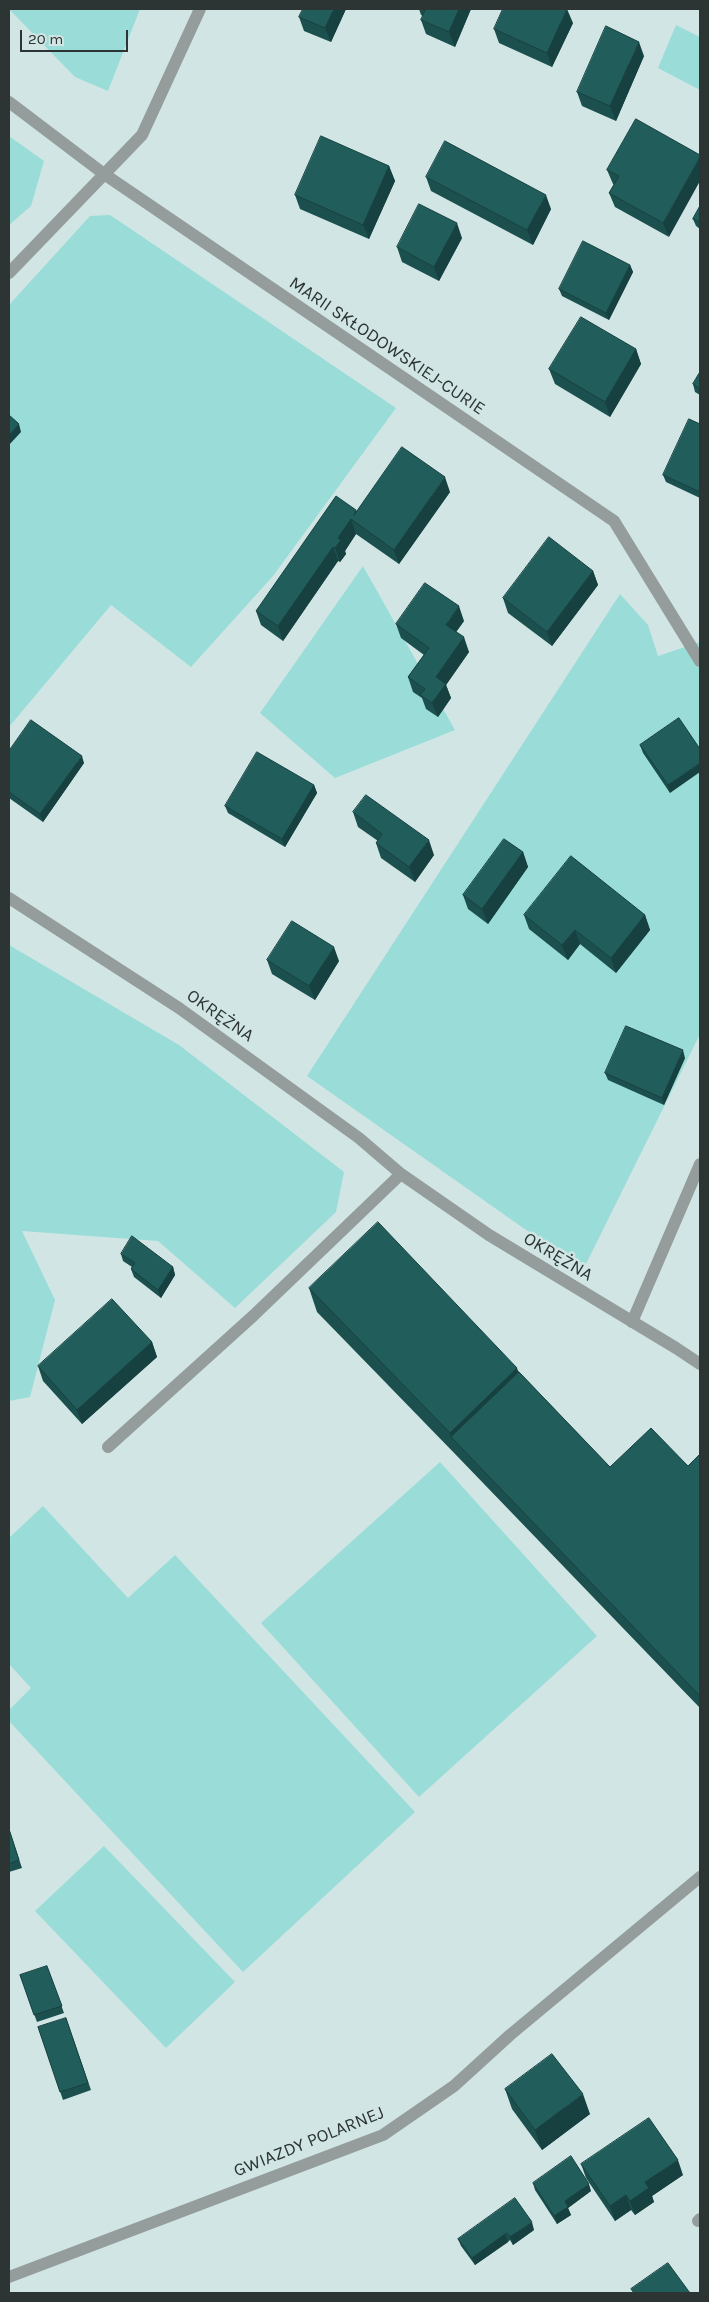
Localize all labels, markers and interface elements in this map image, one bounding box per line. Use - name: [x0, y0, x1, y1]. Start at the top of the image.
- scale bar: [22, 20, 130, 52]
- text: 20 m: [28, 30, 63, 48]
- street label: MARII SKŁODOWSKIEJ-CURIE: [285, 272, 489, 420]
- street label: OKRĘŻNA: [182, 985, 258, 1047]
- street label: OKRĘŻNA: [519, 1228, 597, 1286]
- street label: GWIAZDY POLARNEJ: [231, 2102, 387, 2182]

